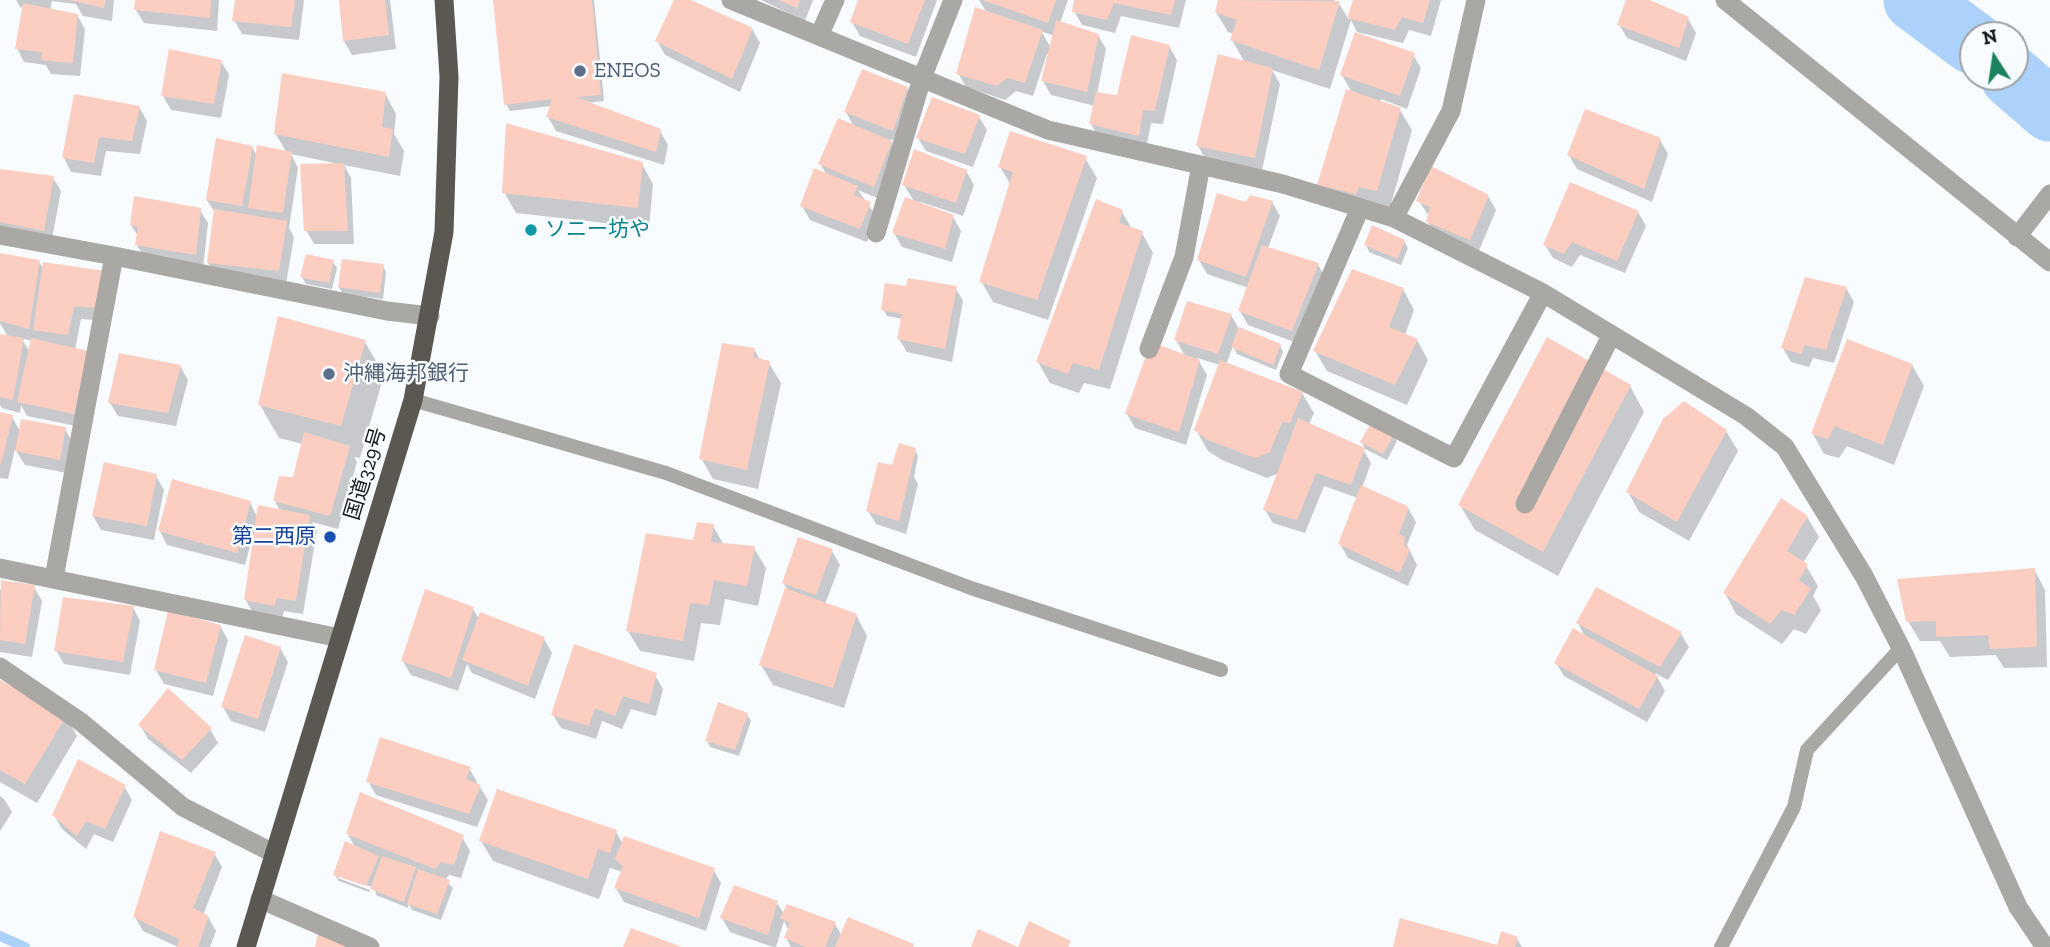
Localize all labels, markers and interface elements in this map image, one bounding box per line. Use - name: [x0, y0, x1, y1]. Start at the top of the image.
- north arrow: [1959, 21, 2029, 91]
- text: N: [1980, 24, 1999, 50]
- place label: ENEOS: [594, 58, 661, 84]
- marker: ENEOS: [572, 63, 588, 79]
- place label: ソニー坊や: [545, 217, 650, 243]
- marker: ソニー坊や: [523, 222, 539, 238]
- place label: 沖縄海邦銀行: [343, 361, 469, 387]
- marker: 沖縄海邦銀行: [321, 366, 337, 382]
- street label: 国道329号: [340, 425, 392, 523]
- place label: 第二西原: [232, 524, 316, 550]
- marker: 第二西原: [322, 529, 338, 545]

